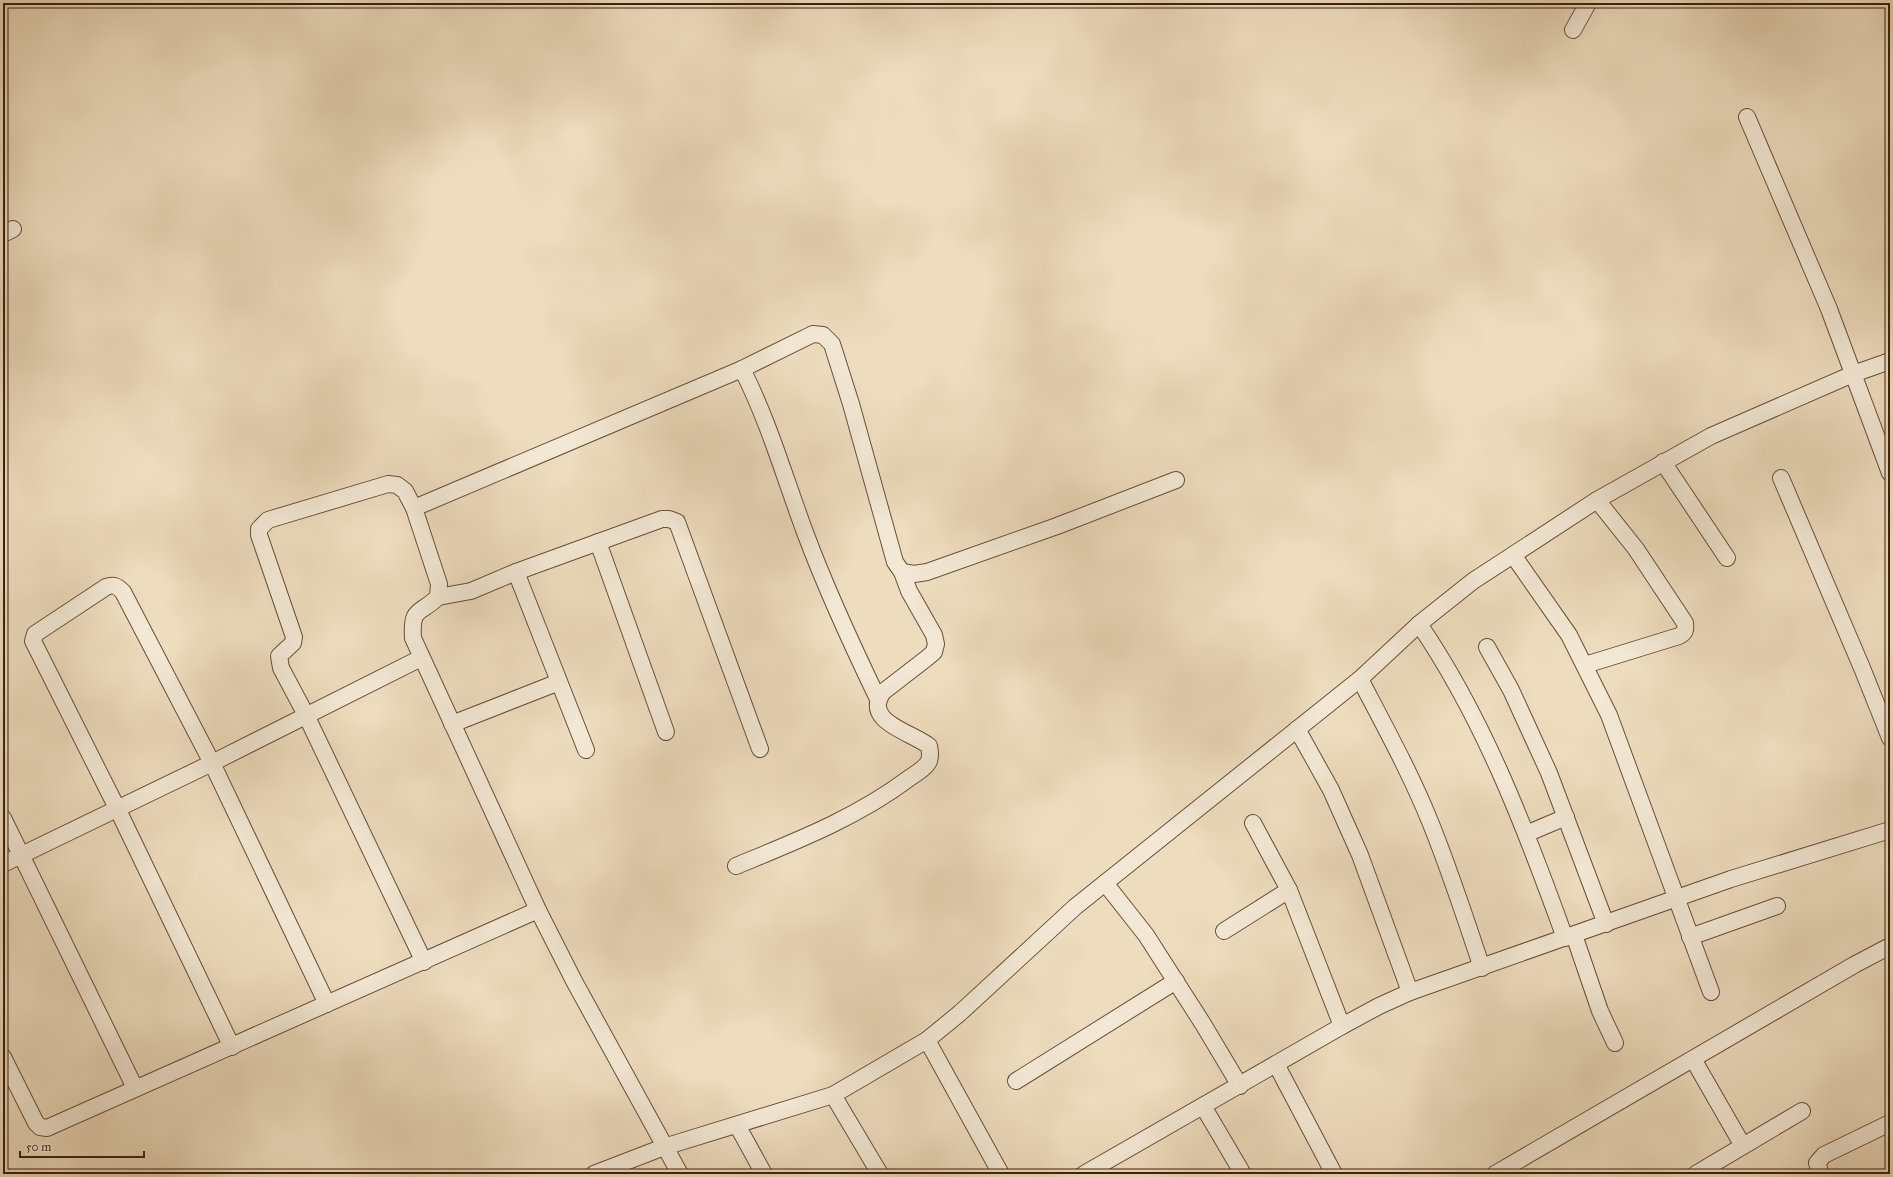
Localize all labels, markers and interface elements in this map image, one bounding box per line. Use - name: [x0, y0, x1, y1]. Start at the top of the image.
- scale bar: [20, 1133, 144, 1159]
- text: 50 m: [26, 1140, 51, 1154]

